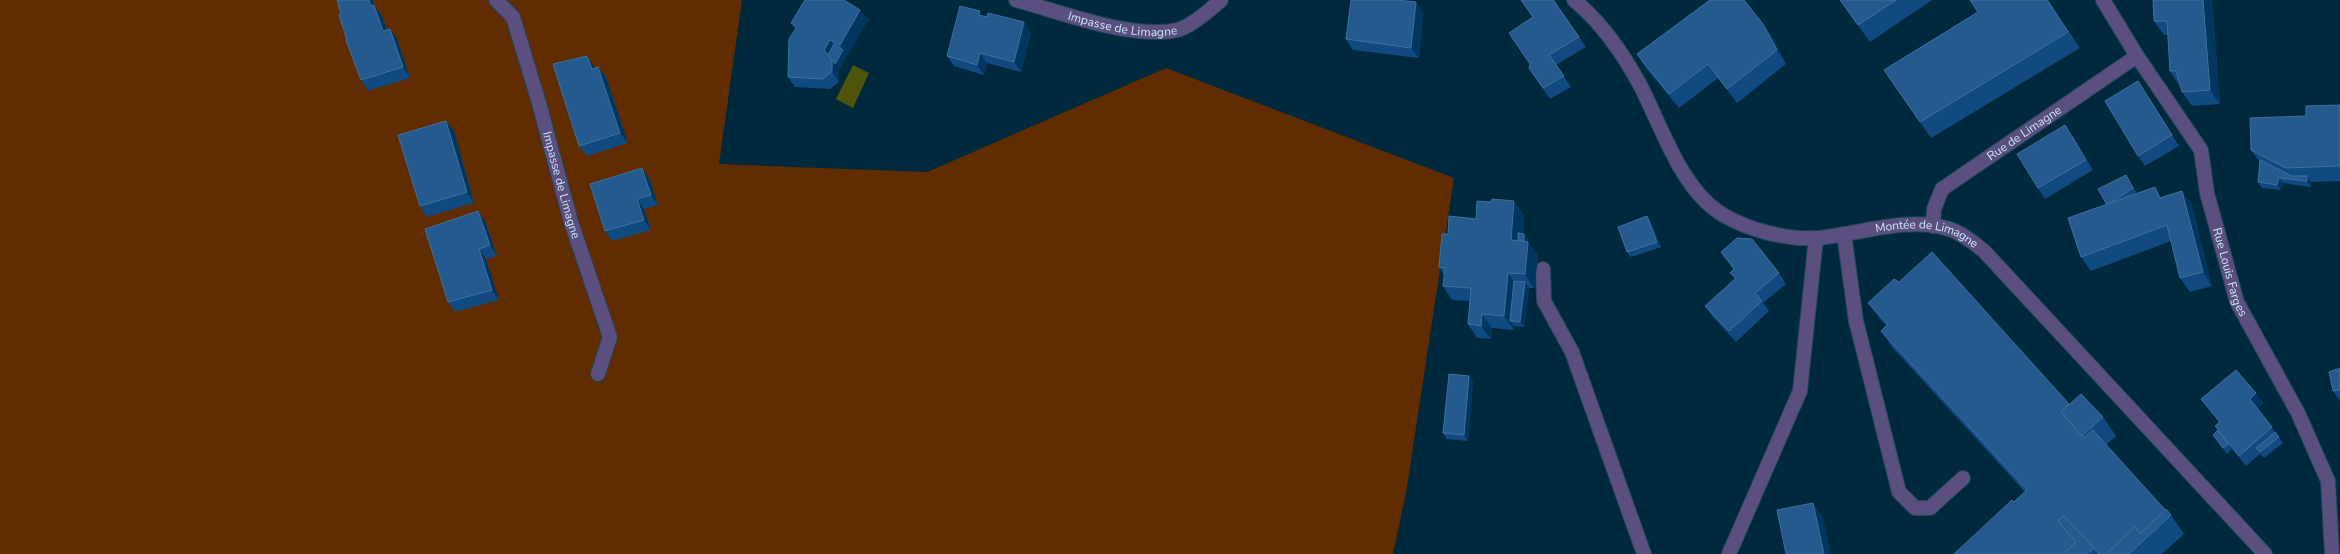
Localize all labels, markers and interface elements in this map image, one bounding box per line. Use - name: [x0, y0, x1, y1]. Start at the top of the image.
- street label: Impasse de Limagne: [1066, 8, 1179, 40]
- street label: Rue de Limagne: [1984, 102, 2065, 164]
- street label: Impasse de Limagne: [539, 130, 584, 241]
- street label: Montée de Limagne: [1874, 216, 1982, 252]
- street label: Rue Louis Farges: [2209, 226, 2251, 319]

